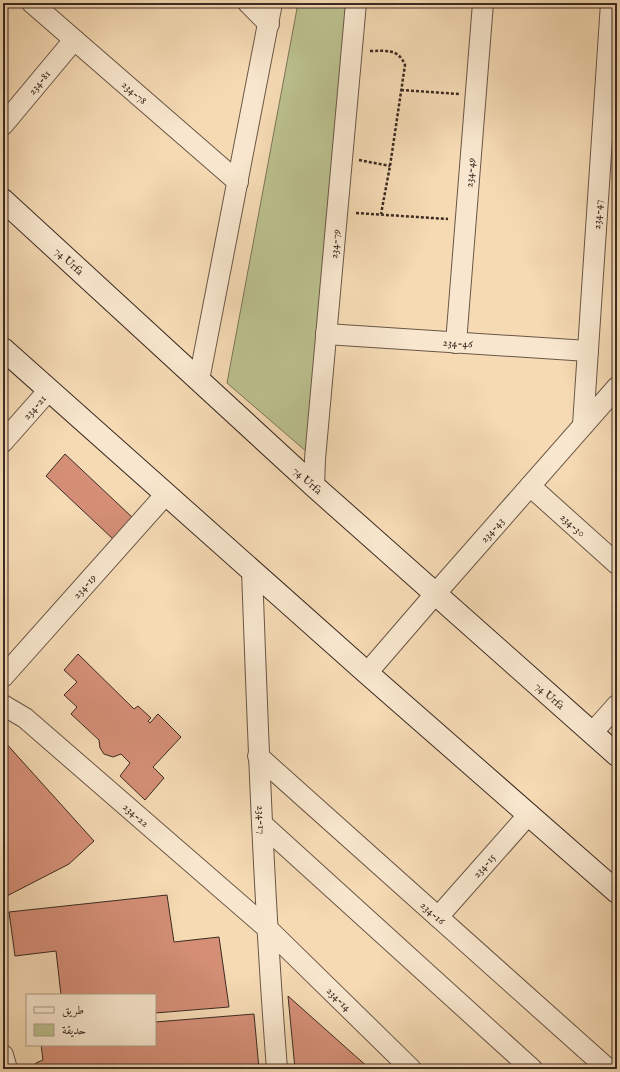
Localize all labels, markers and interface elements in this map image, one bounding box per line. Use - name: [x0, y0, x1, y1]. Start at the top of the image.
- street label: 234-81: [25, 67, 54, 98]
- street label: 234-78: [118, 78, 150, 108]
- street label: 234-49: [462, 157, 479, 188]
- street label: 234-47: [590, 199, 606, 230]
- street label: 234-79: [327, 228, 344, 259]
- street label: 74 Urfa: [51, 245, 86, 279]
- street label: 234-46: [442, 336, 473, 352]
- street label: 234-21: [20, 392, 50, 423]
- street label: 74 Urfa: [290, 464, 325, 498]
- street label: 234-30: [557, 510, 588, 540]
- street label: 234-43: [477, 515, 507, 546]
- street label: 234-19: [70, 571, 100, 602]
- street label: 74 Urfa: [532, 679, 567, 713]
- street label: 234-22: [120, 800, 152, 831]
- street label: 234-17: [253, 805, 269, 835]
- street label: 234-15: [470, 851, 499, 881]
- street label: 234-16: [417, 899, 448, 928]
- street label: 234-14: [323, 984, 354, 1015]
- legend: [26, 994, 156, 1046]
- text: طريق: [62, 1003, 84, 1018]
- text: حديقة: [62, 1023, 86, 1038]

